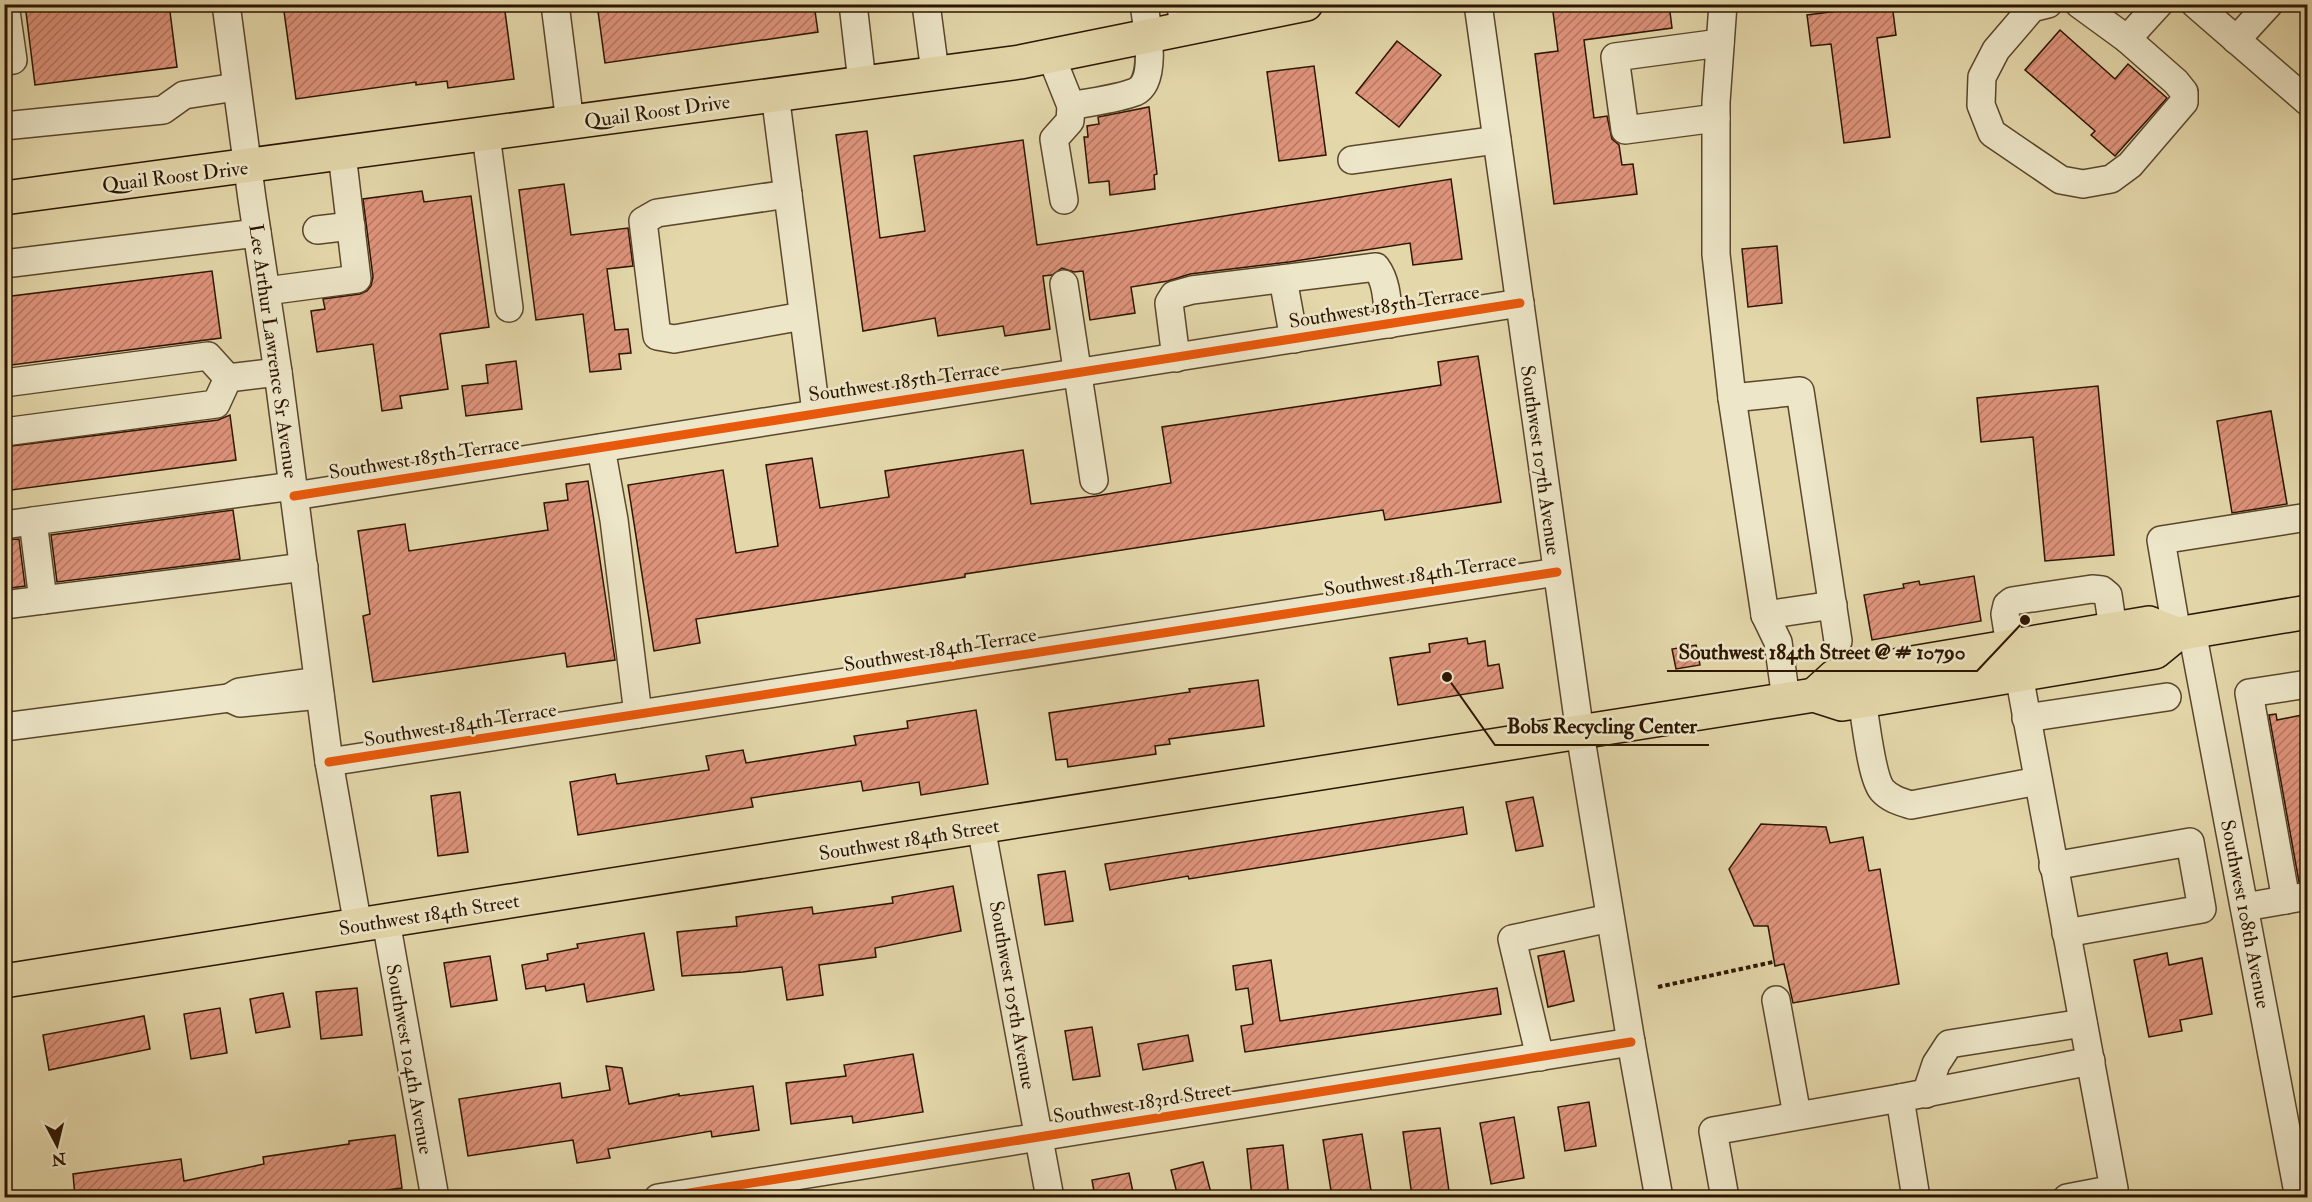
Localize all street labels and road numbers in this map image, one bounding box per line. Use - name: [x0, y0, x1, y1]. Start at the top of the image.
- street label: Quail Roost Drive: [583, 89, 732, 134]
- street label: Quail Roost Drive: [101, 155, 249, 198]
- street label: Lee Arthur Lawrence Sr Avenue: [243, 222, 304, 480]
- street label: Southwest 185th Terrace: [1287, 279, 1481, 334]
- street label: Southwest 185th Terrace: [807, 356, 1001, 407]
- street label: Southwest 107th Avenue: [1515, 364, 1566, 557]
- street label: Southwest 185th Terrace: [327, 430, 521, 485]
- street label: Southwest 184th Terrace: [1322, 547, 1518, 602]
- street label: Southwest 184th Terrace: [842, 622, 1038, 677]
- street label: Southwest 184th Terrace: [362, 697, 558, 752]
- street label: Southwest 184th Street: [817, 813, 1002, 866]
- street label: Southwest 108th Avenue: [2215, 818, 2276, 1011]
- street label: Southwest 184th Street: [337, 888, 522, 941]
- street label: Southwest 105th Avenue: [984, 899, 1041, 1091]
- street label: Southwest 104th Avenue: [380, 962, 439, 1156]
- street label: Southwest 183rd Street: [1051, 1076, 1233, 1129]

